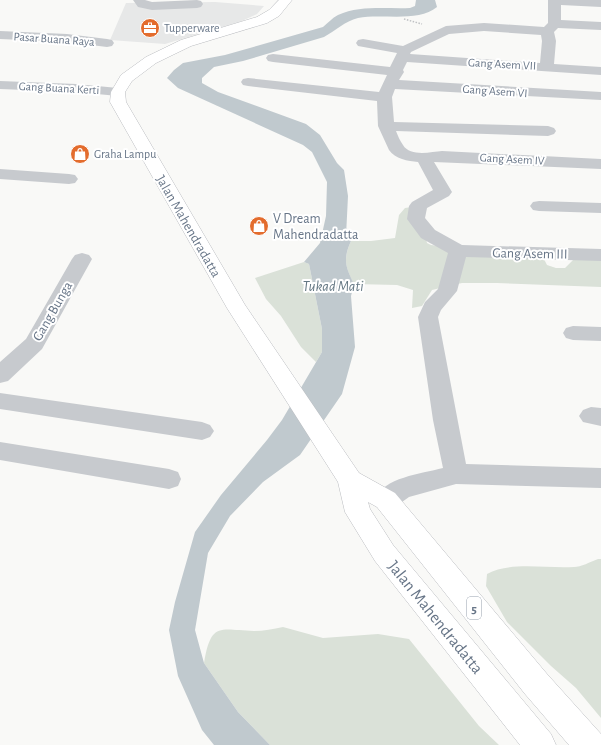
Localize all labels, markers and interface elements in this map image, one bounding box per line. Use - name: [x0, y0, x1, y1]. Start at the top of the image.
- office icon: Tupperware: [139, 17, 161, 39]
- place label: Tupperware: [164, 22, 220, 34]
- street label: Pasar Buana Raya: [13, 30, 95, 49]
- street label: Gang Asem VII: [468, 56, 536, 72]
- street label: Gang Buana Kerti: [18, 80, 100, 96]
- street label: Gang Asem VI: [462, 83, 528, 99]
- shop icon: Graha Lampu: [69, 143, 91, 165]
- place label: Graha Lampu: [94, 148, 156, 160]
- street label: Gang Asem IV: [479, 151, 545, 167]
- street label: Jalan Mahendradatta: [153, 173, 223, 280]
- place label: V Dream Mahendradatta: [273, 212, 359, 242]
- shop icon: V Dream Mahendradatta: [248, 215, 270, 237]
- street label: Gang Asem III: [492, 246, 568, 262]
- street label: Gang Bunga: [30, 279, 76, 343]
- water label: Tukad Mati: [302, 279, 364, 294]
- street label: Jalan Mahendradatta: [385, 558, 486, 677]
- road number: 5: [467, 597, 481, 619]

